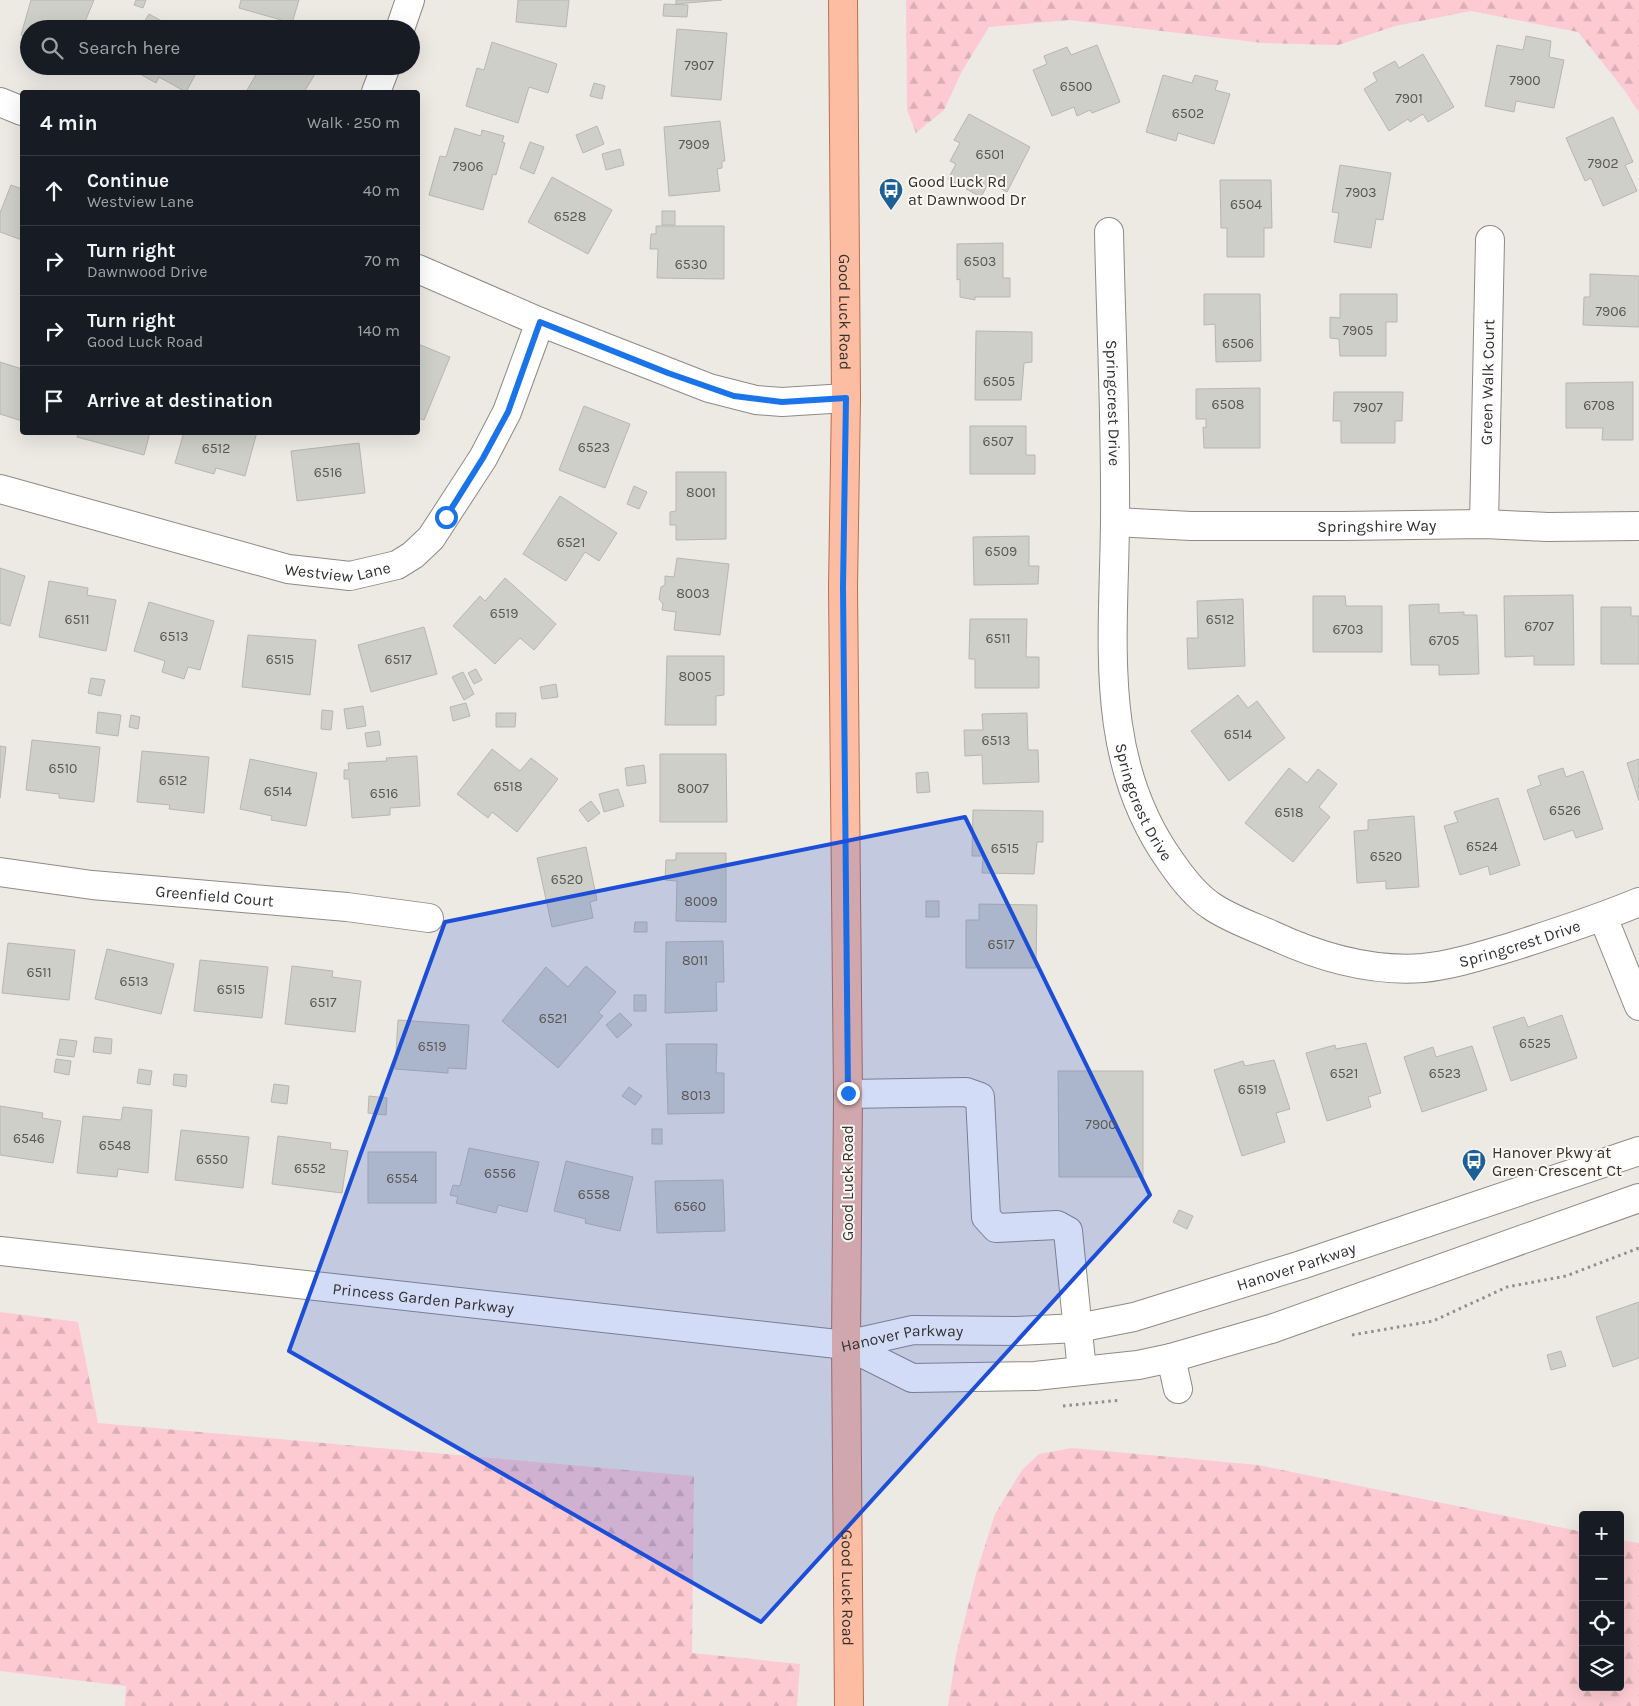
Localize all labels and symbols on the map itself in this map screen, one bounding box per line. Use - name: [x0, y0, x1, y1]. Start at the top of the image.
- house number: 7907: [684, 57, 714, 74]
- house number: 7900: [1509, 72, 1541, 89]
- house number: 6500: [1060, 78, 1092, 95]
- house number: 7901: [1395, 90, 1423, 107]
- house number: 6502: [1172, 105, 1204, 122]
- house number: 7909: [678, 136, 710, 153]
- house number: 6501: [976, 146, 1004, 163]
- house number: 7902: [1587, 155, 1619, 172]
- house number: 7906: [452, 158, 484, 175]
- place label: Good Luck Rd at Dawnwood Dr: [908, 172, 1026, 209]
- bus stop icon: Good Luck Rd at Dawnwood Dr: [878, 177, 904, 211]
- house number: 7903: [1345, 184, 1377, 201]
- house number: 6504: [1230, 196, 1262, 213]
- house number: 6528: [554, 208, 586, 225]
- house number: 6503: [964, 253, 996, 270]
- street label: Good Luck Road: [835, 254, 855, 370]
- house number: 6530: [675, 256, 707, 273]
- house number: 7906: [1595, 303, 1627, 320]
- street label: Green Walk Court: [1476, 319, 1498, 445]
- house number: 7905: [1343, 322, 1374, 339]
- house number: 6506: [1222, 335, 1254, 352]
- street label: Springcrest Drive: [1103, 339, 1124, 466]
- house number: 6505: [983, 373, 1015, 390]
- house number: 6508: [1212, 396, 1244, 413]
- house number: 6708: [1583, 397, 1615, 414]
- house number: 7907: [1353, 399, 1383, 416]
- house number: 6507: [983, 433, 1014, 450]
- house number: 6523: [578, 439, 610, 456]
- house number: 6512: [202, 440, 230, 457]
- house number: 6516: [314, 464, 342, 481]
- house number: 8001: [686, 484, 716, 501]
- route start: [435, 506, 458, 529]
- street label: Springshire Way: [1317, 515, 1437, 536]
- house number: 6521: [557, 534, 585, 551]
- house number: 6509: [985, 543, 1017, 560]
- street label: Westview Lane: [284, 557, 392, 586]
- house number: 8003: [676, 585, 710, 602]
- house number: 6519: [490, 605, 518, 622]
- house number: 6511: [64, 611, 90, 628]
- house number: 6512: [1206, 611, 1234, 628]
- house number: 6707: [1524, 618, 1554, 635]
- house number: 6703: [1332, 621, 1364, 638]
- house number: 6513: [160, 628, 188, 645]
- house number: 6511: [985, 630, 1011, 647]
- house number: 6705: [1429, 632, 1459, 649]
- house number: 6515: [266, 651, 294, 668]
- house number: 6517: [384, 651, 412, 668]
- house number: 8005: [678, 668, 712, 685]
- house number: 6514: [1224, 726, 1252, 743]
- house number: 6513: [982, 732, 1010, 749]
- street label: Springcrest Drive: [1112, 741, 1177, 864]
- house number: 6510: [49, 760, 77, 777]
- house number: 6512: [159, 772, 187, 789]
- house number: 6518: [493, 778, 523, 795]
- house number: 8007: [677, 780, 709, 797]
- house number: 6514: [264, 783, 292, 800]
- house number: 6516: [370, 785, 398, 802]
- house number: 6526: [1549, 802, 1581, 819]
- house number: 6518: [1274, 804, 1304, 821]
- house number: 6524: [1466, 838, 1498, 855]
- house number: 6515: [991, 840, 1019, 857]
- house number: 6520: [1370, 848, 1402, 865]
- house number: 6520: [551, 871, 583, 888]
- street label: Greenfield Court: [155, 881, 275, 910]
- house number: 8009: [684, 893, 718, 910]
- street label: Springcrest Drive: [1457, 916, 1583, 971]
- house number: 6517: [987, 936, 1015, 953]
- house number: 8011: [682, 952, 708, 969]
- house number: 6511: [26, 964, 52, 981]
- house number: 6513: [120, 973, 148, 990]
- house number: 6515: [217, 981, 245, 998]
- house number: 6517: [309, 994, 337, 1011]
- house number: 6521: [539, 1010, 567, 1027]
- house number: 6525: [1519, 1035, 1551, 1052]
- house number: 6519: [418, 1038, 446, 1055]
- house number: 6521: [1330, 1065, 1358, 1082]
- house number: 6523: [1429, 1065, 1461, 1082]
- house number: 6519: [1238, 1081, 1266, 1098]
- route end: [837, 1082, 860, 1105]
- house number: 8013: [681, 1087, 711, 1104]
- house number: 7900: [1085, 1116, 1117, 1133]
- street label: Good Luck Road: [838, 1125, 857, 1241]
- house number: 6546: [13, 1130, 45, 1147]
- house number: 6548: [99, 1137, 131, 1154]
- place label: Hanover Pkwy at Green Crescent Ct: [1492, 1143, 1622, 1180]
- bus stop icon: Hanover Pkwy at Green Crescent Ct: [1461, 1148, 1487, 1182]
- house number: 6550: [196, 1151, 228, 1168]
- house number: 6552: [294, 1160, 326, 1177]
- house number: 6556: [484, 1165, 516, 1182]
- house number: 6554: [386, 1170, 418, 1187]
- house number: 6558: [578, 1186, 610, 1203]
- house number: 6560: [674, 1198, 706, 1215]
- street label: Hanover Parkway: [1234, 1238, 1359, 1294]
- street label: Princess Garden Parkway: [332, 1279, 516, 1318]
- street label: Hanover Parkway: [839, 1320, 964, 1355]
- street label: Good Luck Road: [838, 1530, 858, 1646]

